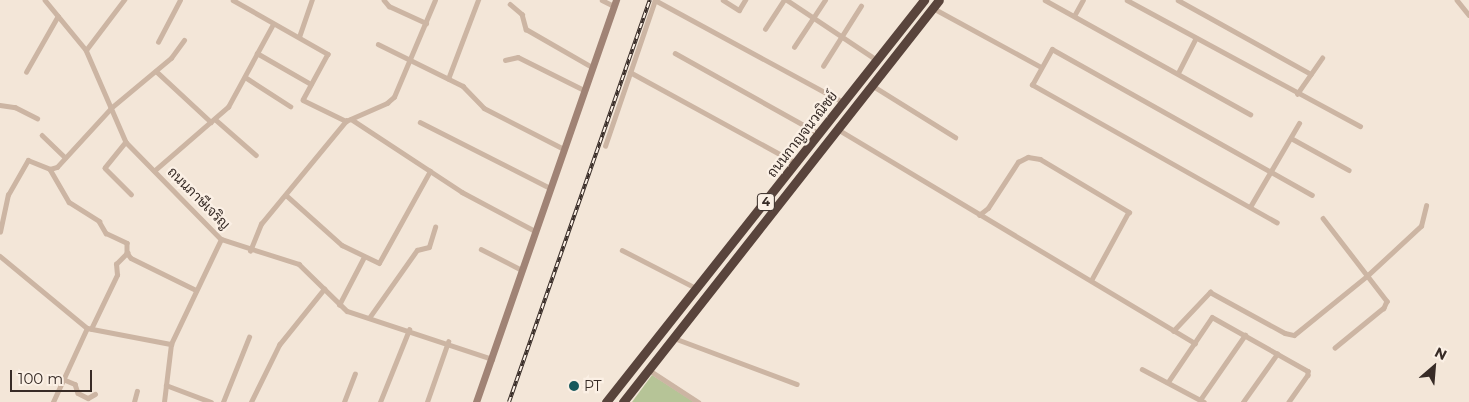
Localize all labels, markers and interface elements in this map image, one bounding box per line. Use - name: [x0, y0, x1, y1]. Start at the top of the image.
- street label: ถนนกาญจนวณิชย์: [763, 88, 841, 180]
- street label: ถนนภาษีเจริญ: [164, 163, 234, 233]
- road number: 4: [756, 192, 776, 212]
- north arrow: [1409, 342, 1459, 392]
- text: N: [1432, 343, 1450, 364]
- scale bar: [12, 360, 95, 392]
- text: 100 m: [18, 369, 63, 388]
- place label: PT: [584, 378, 602, 394]
- marker: PT: [568, 380, 580, 392]

